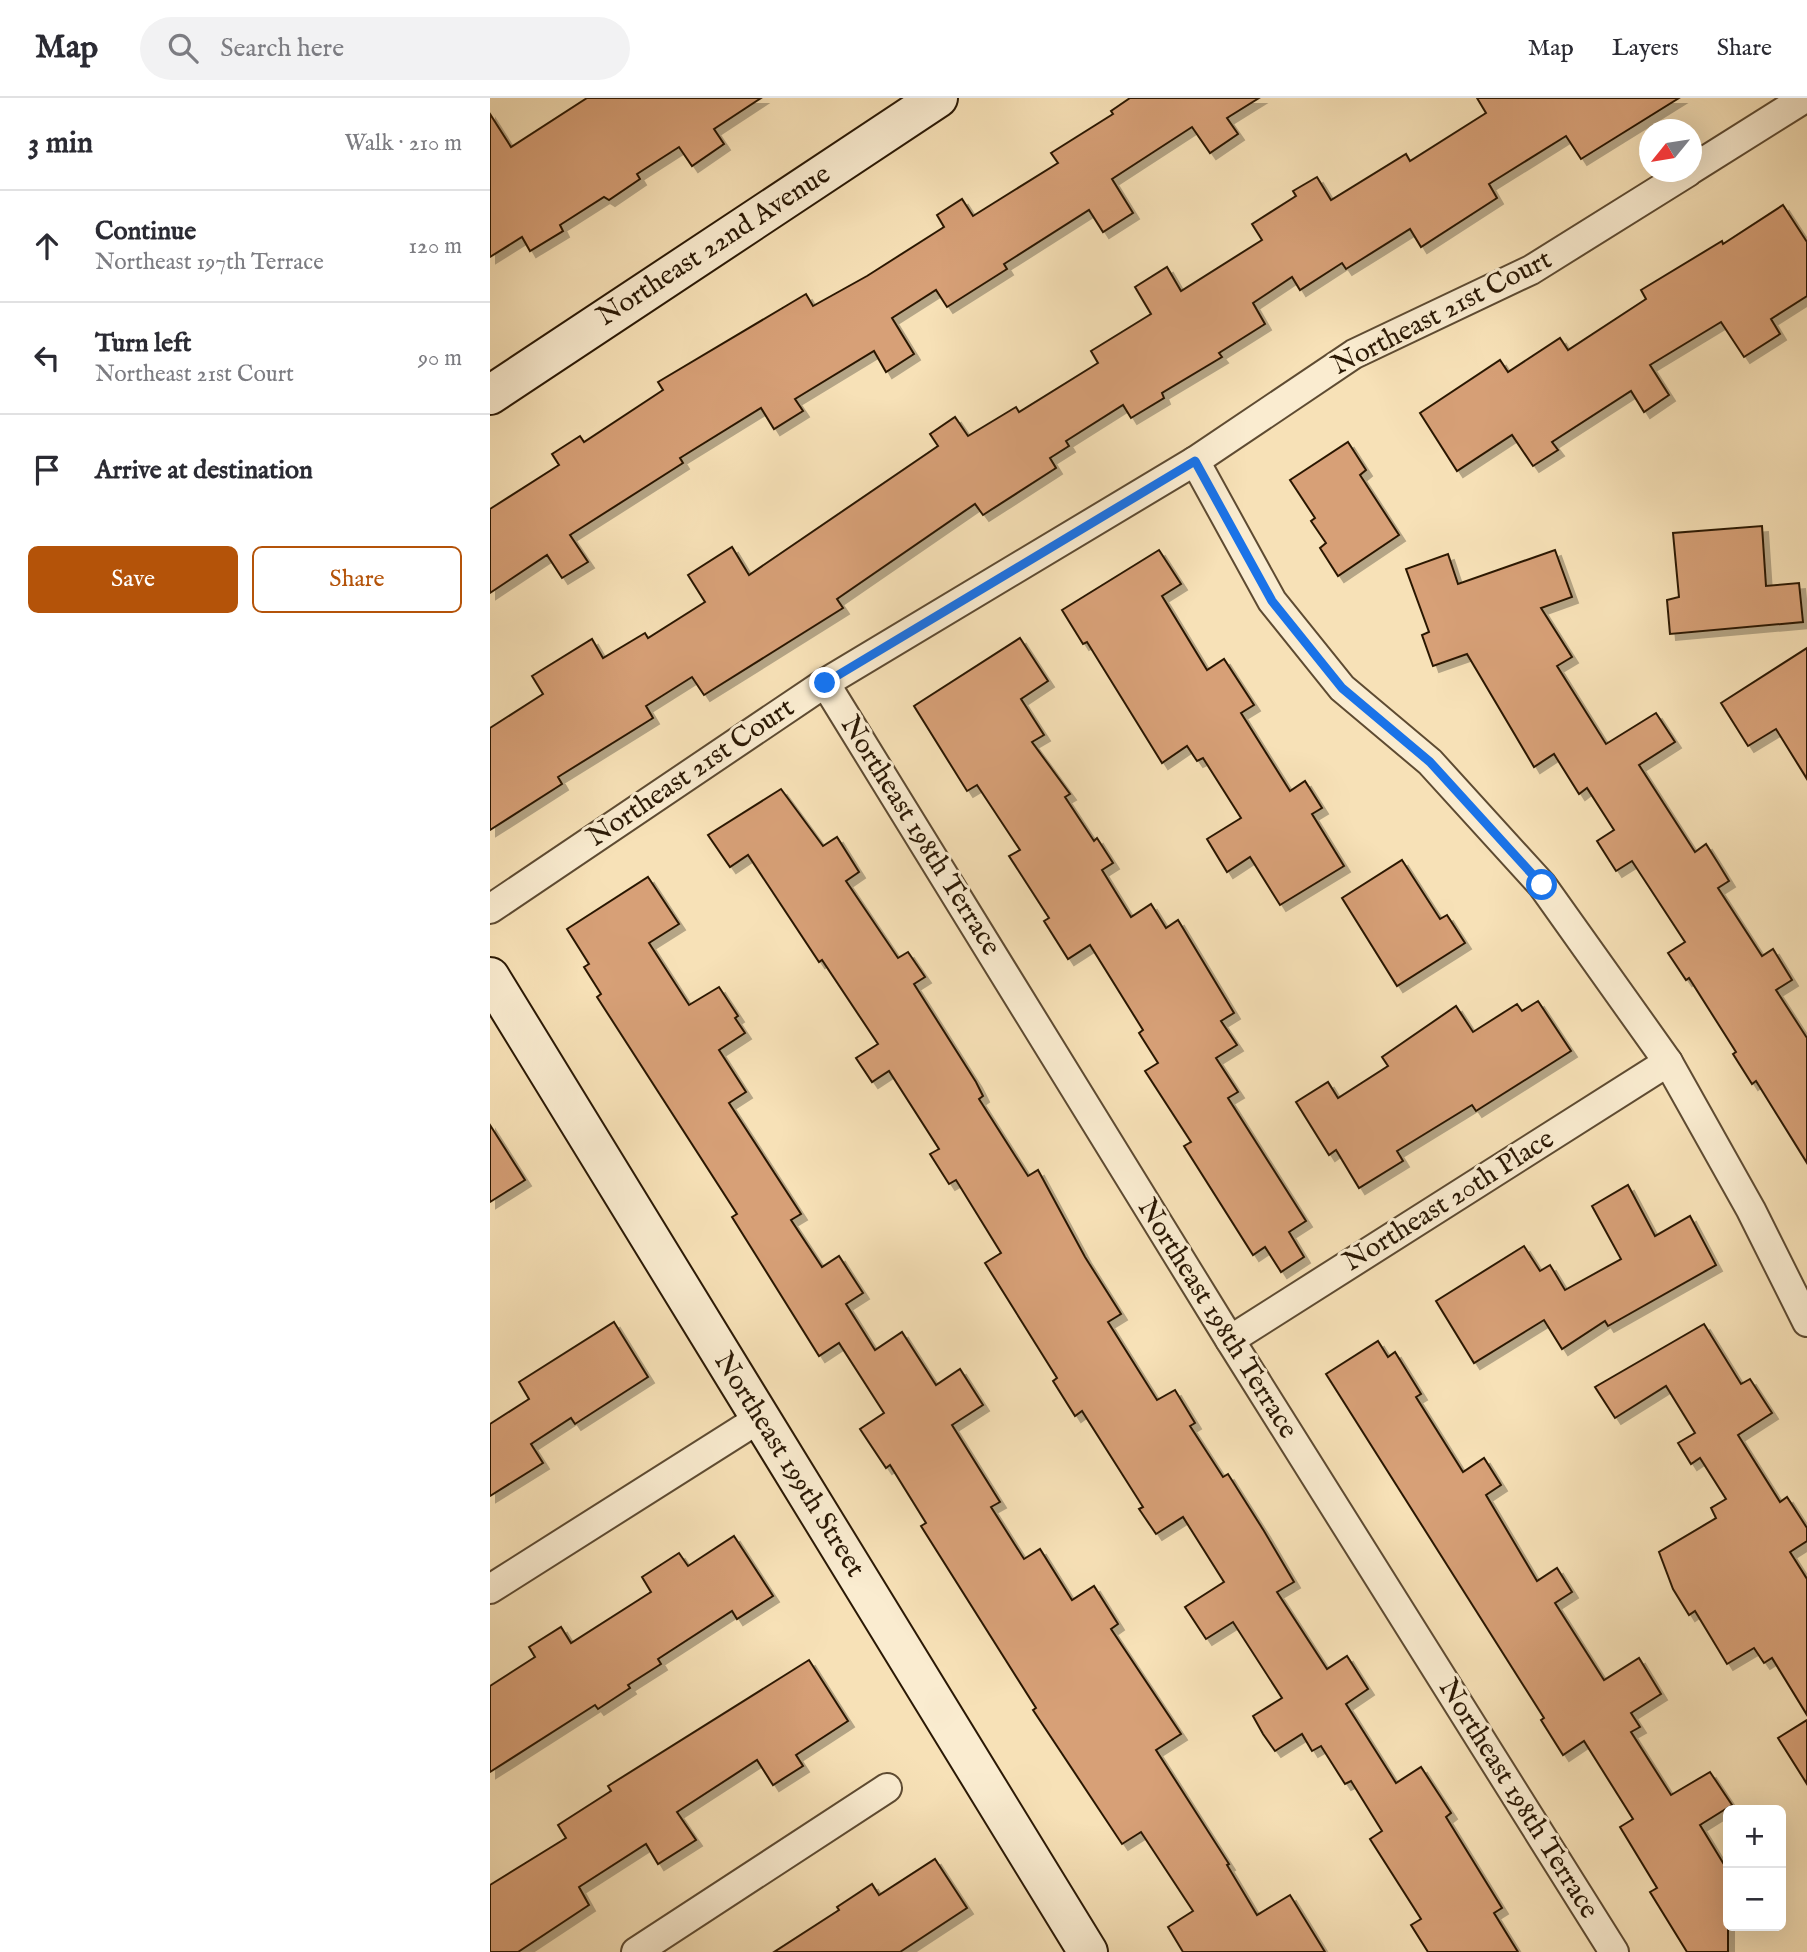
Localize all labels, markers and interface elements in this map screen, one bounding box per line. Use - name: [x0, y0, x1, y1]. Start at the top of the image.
- search box: [140, 17, 630, 80]
- text: Map: [35, 27, 98, 69]
- icon: search: [164, 29, 202, 67]
- text: Search here: [220, 32, 344, 65]
- text: Map: [1528, 33, 1574, 64]
- text: Layers: [1612, 33, 1679, 64]
- text: Share: [1717, 33, 1772, 64]
- north arrow: [1639, 119, 1702, 182]
- text: 3 min: [28, 125, 93, 163]
- text: Walk · 210 m: [345, 129, 462, 158]
- street label: Northeast 22nd Avenue: [591, 157, 837, 335]
- text: Continue: [95, 215, 196, 248]
- icon: ahead: [28, 227, 66, 265]
- text: 120 m: [409, 232, 462, 261]
- street label: Northeast 21st Court: [1326, 242, 1558, 384]
- text: Northeast 197th Terrace: [95, 248, 324, 277]
- text: Turn left: [95, 327, 192, 360]
- icon: left: [28, 339, 66, 377]
- text: 90 m: [418, 344, 462, 373]
- text: Northeast 21st Court: [95, 360, 294, 389]
- icon: arrive: [28, 451, 66, 489]
- text: Arrive at destination: [95, 454, 313, 487]
- button: Save: [28, 546, 238, 613]
- button: Share: [252, 546, 462, 613]
- route end: [809, 667, 840, 698]
- street label: Northeast 21st Court: [581, 691, 802, 855]
- street label: Northeast 198th Terrace: [832, 710, 1008, 963]
- route start: [1526, 869, 1557, 900]
- street label: Northeast 20th Place: [1337, 1122, 1561, 1280]
- street label: Northeast 198th Terrace: [1129, 1193, 1305, 1446]
- street label: Northeast 199th Street: [706, 1346, 873, 1584]
- street label: Northeast 198th Terrace: [1430, 1673, 1606, 1926]
- map controls: [1723, 1805, 1786, 1931]
- button: +: [1723, 1805, 1786, 1868]
- button: −: [1723, 1868, 1786, 1931]

